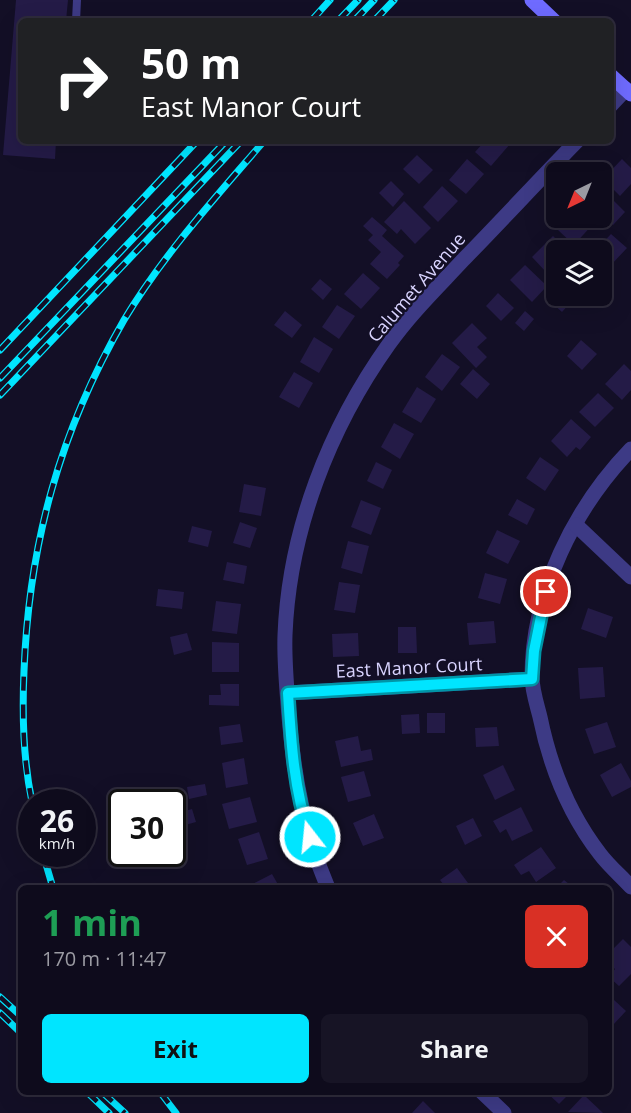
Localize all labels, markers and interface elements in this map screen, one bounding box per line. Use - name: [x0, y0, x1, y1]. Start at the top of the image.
- text: 50 m: [141, 34, 241, 91]
- icon: right: [42, 42, 120, 120]
- text: East Manor Court: [141, 88, 361, 125]
- north arrow: [546, 162, 612, 228]
- map controls: [546, 162, 612, 306]
- street label: Calumet Avenue: [362, 227, 470, 347]
- button: layers: [546, 240, 612, 306]
- pin: [520, 566, 571, 617]
- icon: arrive: [529, 575, 562, 608]
- street label: East Manor Court: [335, 651, 483, 683]
- speed limit sign: 30: [108, 789, 186, 867]
- text: 26: [40, 800, 74, 841]
- position arrow: [278, 805, 342, 869]
- text: km/h: [39, 833, 75, 853]
- text: 1 min: [42, 898, 142, 947]
- button: close: [525, 905, 588, 968]
- text: 170 m · 11:47: [42, 945, 167, 972]
- button: Exit: [42, 1014, 309, 1083]
- button: Share: [321, 1014, 588, 1083]

